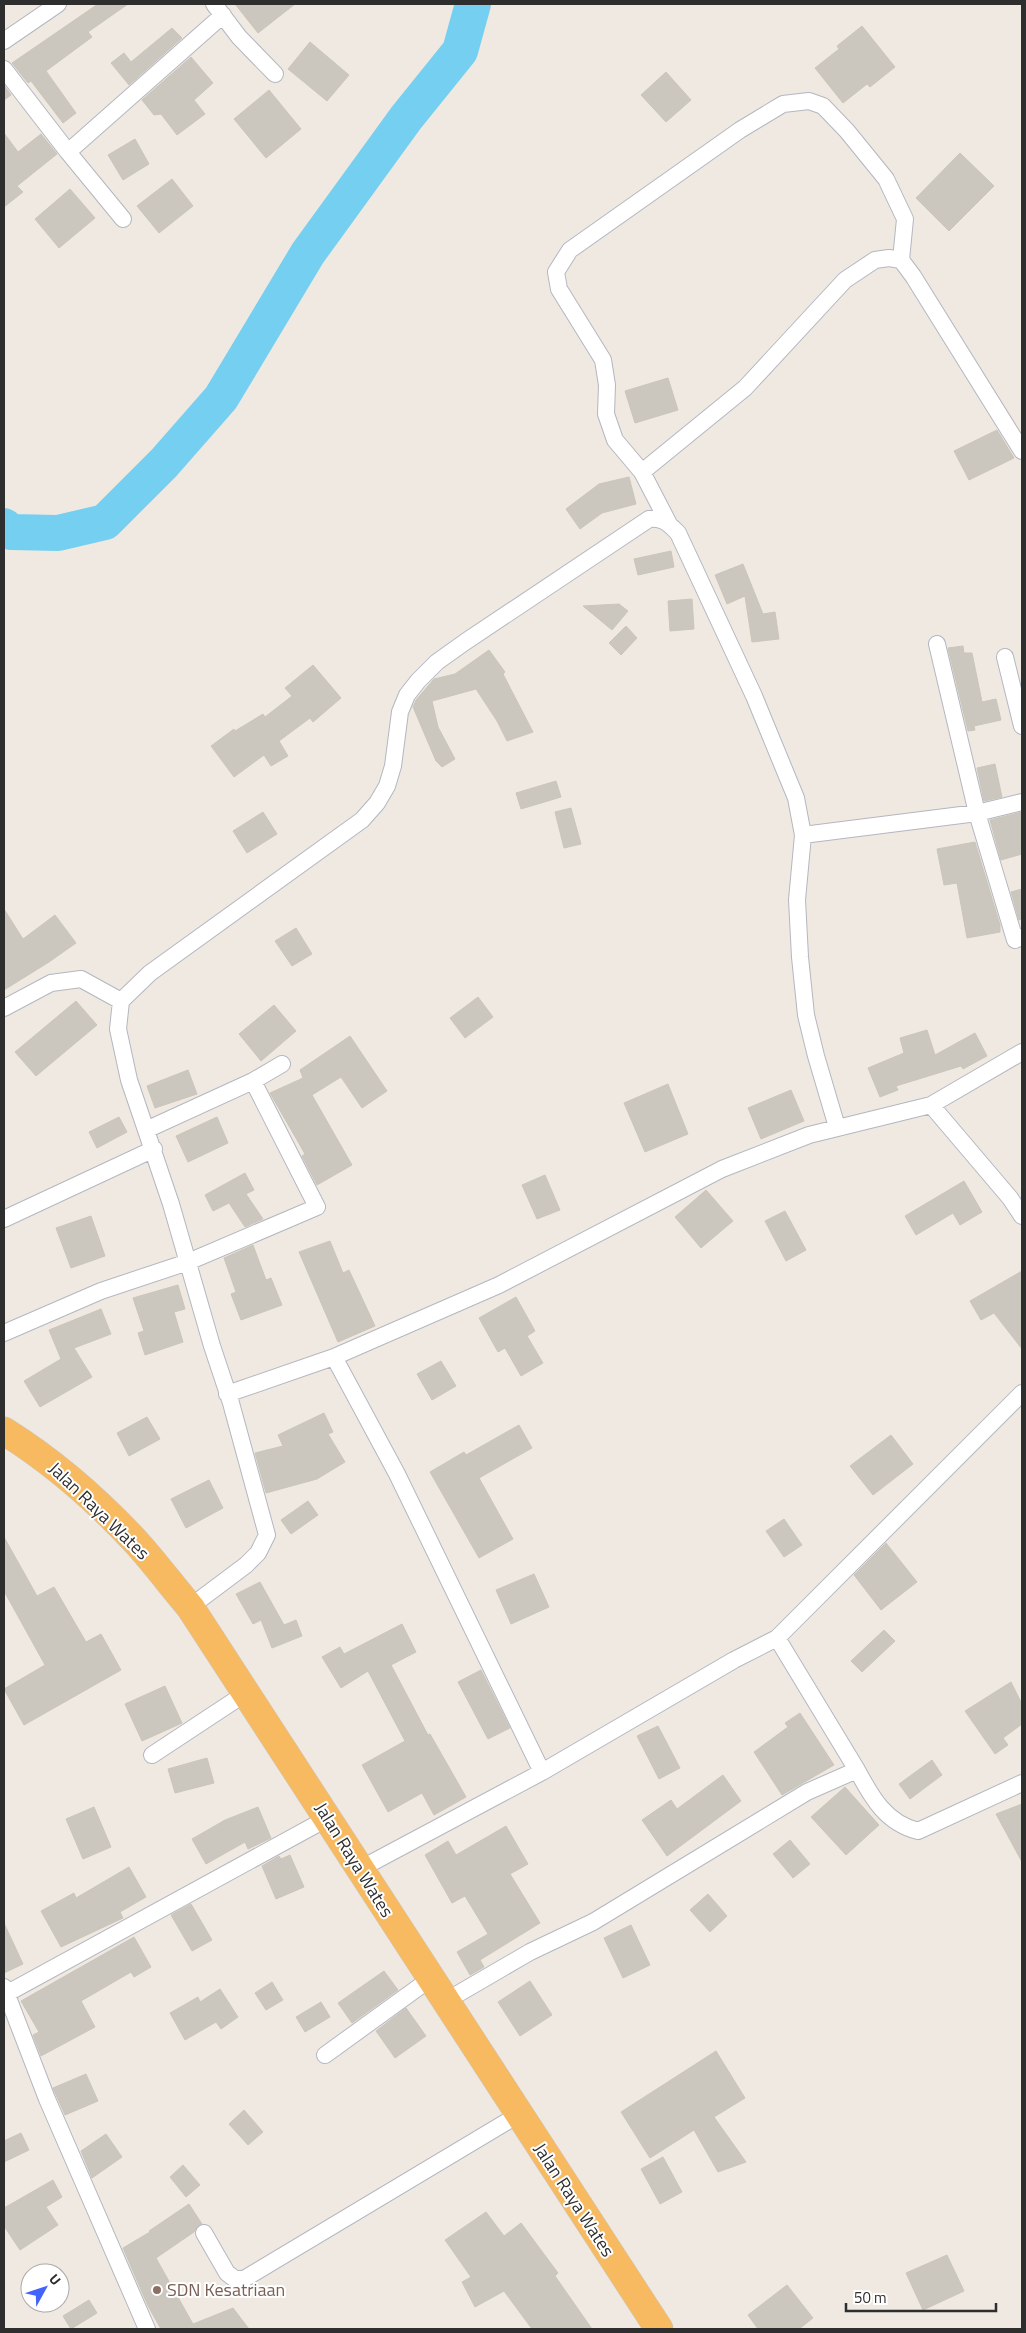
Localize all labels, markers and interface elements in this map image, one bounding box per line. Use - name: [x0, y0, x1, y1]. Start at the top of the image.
- street label: Jalan Raya Wates: [43, 1455, 156, 1566]
- street label: Jalan Raya Wates: [308, 1797, 401, 1922]
- street label: Jalan Raya Wates: [527, 2137, 621, 2262]
- north arrow: [20, 2263, 70, 2313]
- text: U: [44, 2269, 66, 2290]
- place label: SDN Kesatriaan: [167, 2276, 285, 2303]
- scale bar: [846, 2280, 996, 2312]
- marker: SDN Kesatriaan: [151, 2284, 163, 2296]
- text: 50 m: [854, 2286, 887, 2309]

